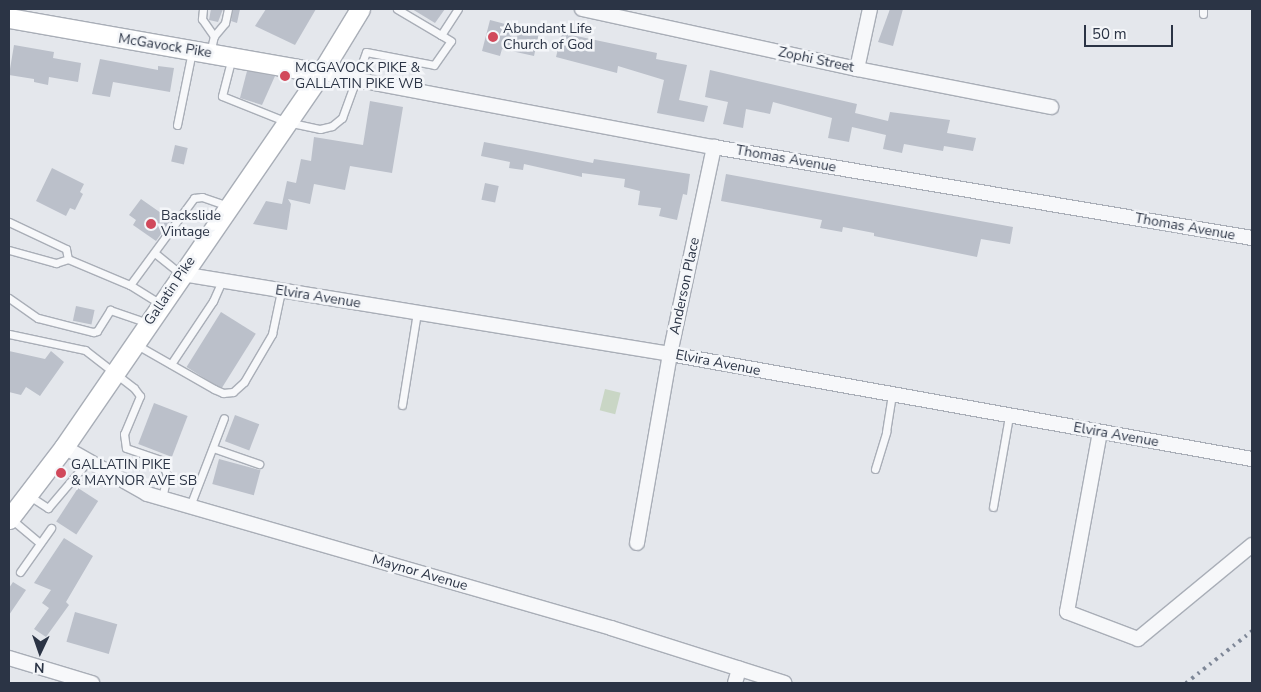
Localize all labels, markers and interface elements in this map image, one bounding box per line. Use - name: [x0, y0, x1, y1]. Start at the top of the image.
- scale bar: [1086, 15, 1175, 47]
- place label: Abundant Life Church of God: [503, 21, 593, 54]
- text: 50 m: [1092, 24, 1127, 44]
- street label: McGavock Pike: [117, 30, 213, 62]
- marker: Abundant Life Church of God: [487, 31, 499, 43]
- street label: Zophi Street: [777, 44, 855, 76]
- place label: MCGAVOCK PIKE & GALLATIN PIKE WB: [295, 60, 423, 92]
- marker: MCGAVOCK PIKE & GALLATIN PIKE WB: [279, 70, 291, 82]
- street label: Thomas Avenue: [735, 142, 837, 176]
- place label: Backslide Vintage: [161, 208, 221, 240]
- street label: Thomas Avenue: [1134, 210, 1236, 244]
- marker: Backslide Vintage: [145, 218, 157, 230]
- street label: Anderson Place: [666, 236, 704, 336]
- street label: Gallatin Pike: [141, 253, 199, 329]
- street label: Elvira Avenue: [274, 282, 362, 312]
- street label: Elvira Avenue: [674, 347, 762, 379]
- street label: Elvira Avenue: [1072, 419, 1160, 451]
- place label: GALLATIN PIKE & MAYNOR AVE SB: [71, 457, 197, 490]
- marker: GALLATIN PIKE & MAYNOR AVE SB: [55, 467, 67, 479]
- street label: Maynor Avenue: [370, 551, 470, 595]
- north arrow: [15, 627, 65, 677]
- text: N: [33, 658, 45, 677]

